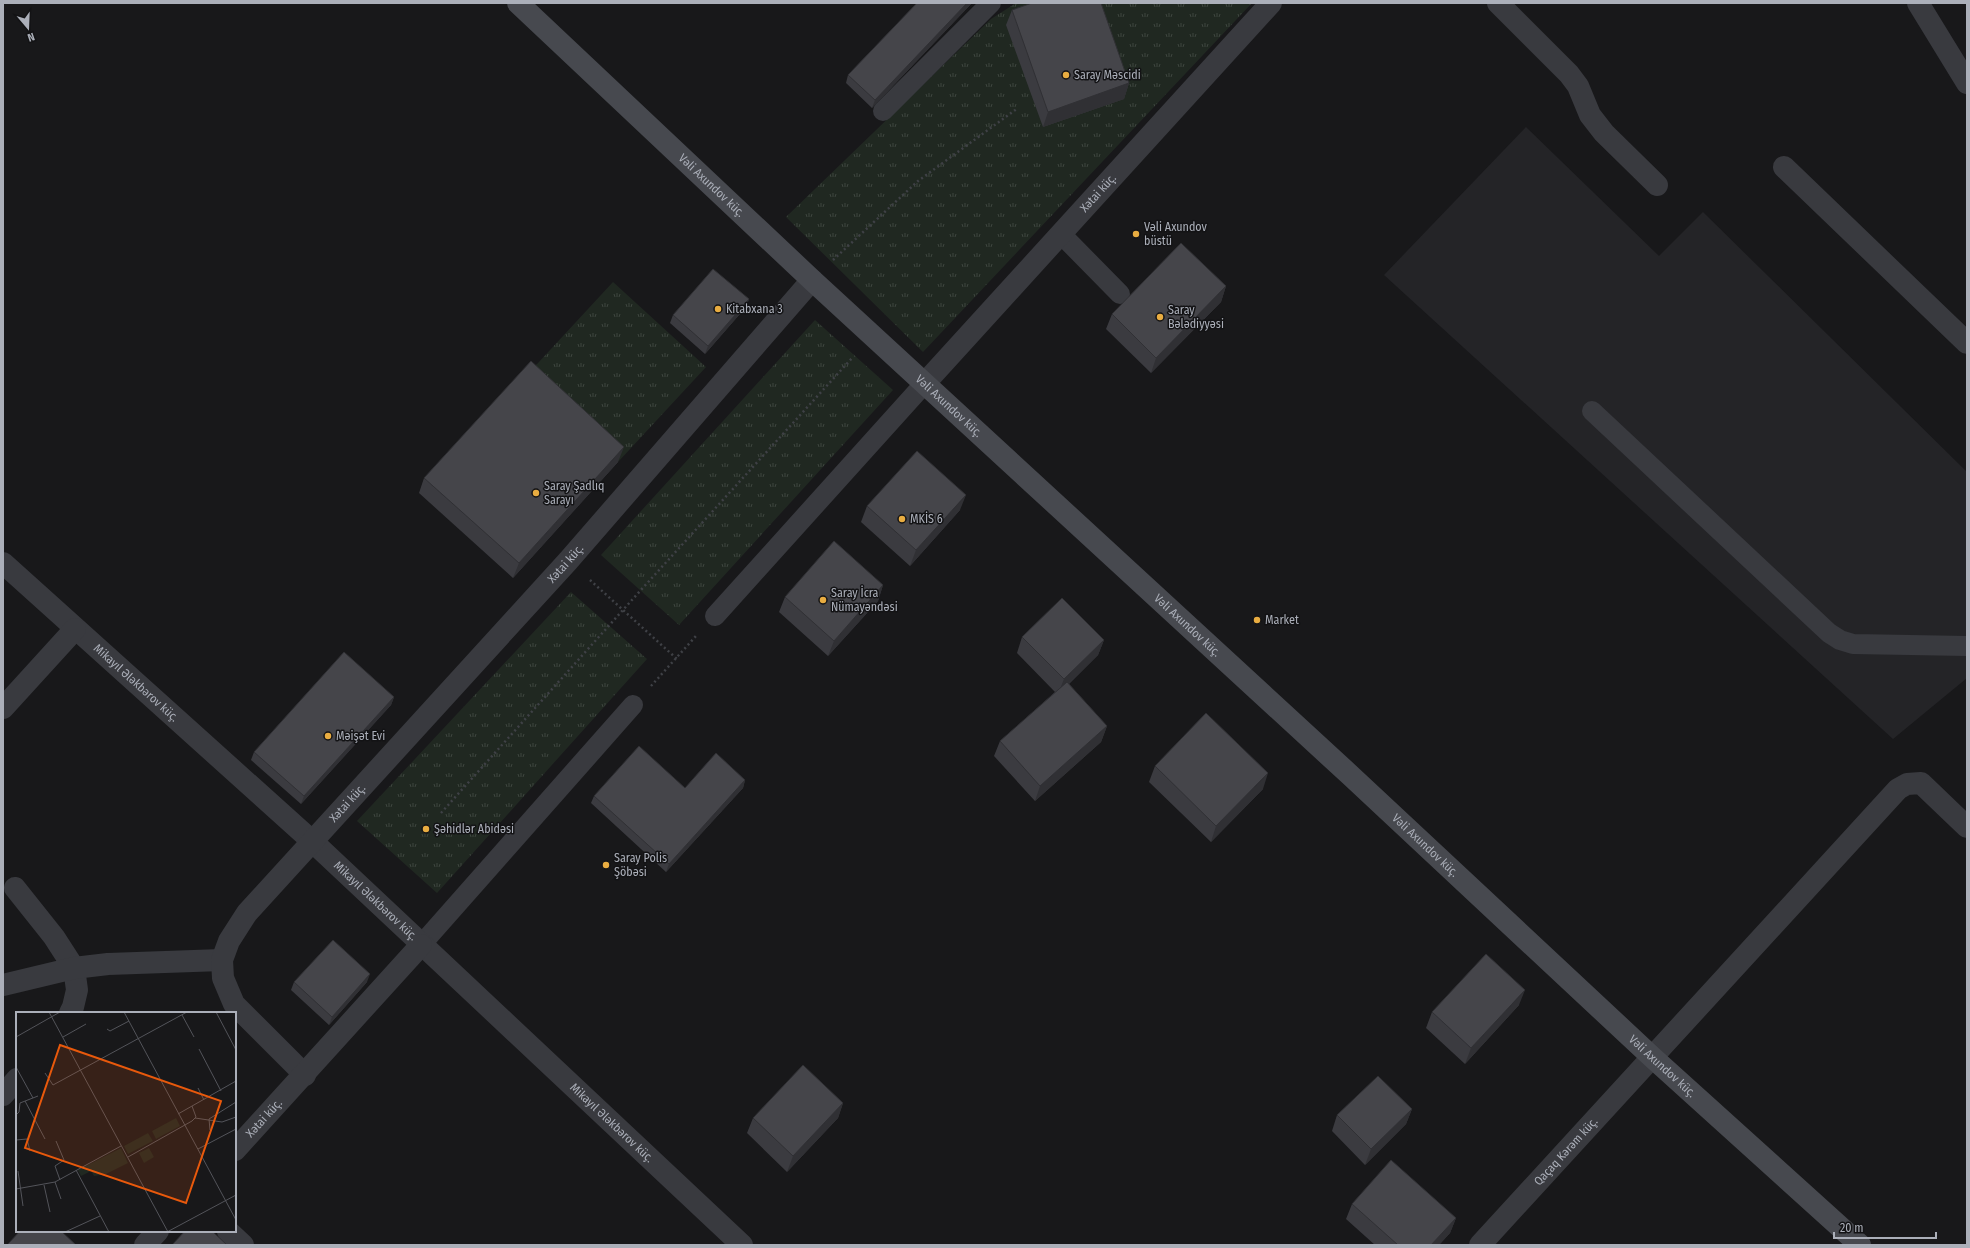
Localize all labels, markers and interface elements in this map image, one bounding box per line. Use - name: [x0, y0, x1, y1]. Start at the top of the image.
- north arrow: [8, 8, 48, 48]
- text: N: [26, 30, 36, 44]
- place label: Saray Məscidi: [1074, 68, 1141, 82]
- marker: Saray Məscidi: [1061, 70, 1071, 80]
- street label: Vəli Axundov küç.: [676, 151, 748, 220]
- street label: Xətai küç.: [1077, 171, 1119, 215]
- place label: Vəli Axundov büstü: [1144, 220, 1208, 248]
- marker: Vəli Axundov büstü: [1131, 229, 1141, 239]
- place label: Kitabxana 3: [726, 302, 783, 316]
- place label: Saray Bələdiyyəsi: [1168, 303, 1224, 331]
- marker: Kitabxana 3: [713, 304, 723, 314]
- marker: Saray Bələdiyyəsi: [1155, 312, 1165, 322]
- street label: Vəli Axundov küç.: [913, 372, 985, 440]
- place label: Saray Şadlıq Sarayı: [544, 479, 604, 507]
- marker: Saray Şadlıq Sarayı: [531, 488, 541, 498]
- place label: MKİS 6: [910, 511, 943, 526]
- marker: MKİS 6: [897, 514, 907, 524]
- street label: Xətai küç.: [545, 541, 587, 586]
- place label: Saray İcra Nümayəndəsi: [831, 585, 898, 614]
- street label: Vəli Axundov küç.: [1151, 591, 1224, 660]
- marker: Saray İcra Nümayəndəsi: [818, 595, 828, 605]
- place label: Market: [1265, 613, 1299, 627]
- marker: Market: [1252, 615, 1262, 625]
- street label: Mikayıl Ələkbərov küç.: [91, 641, 182, 725]
- place label: Məişət Evi: [336, 729, 385, 743]
- marker: Məişət Evi: [323, 731, 333, 741]
- street label: Xətai küç.: [326, 781, 369, 825]
- street label: Vəli Axundov küç.: [1389, 811, 1462, 880]
- place label: Şəhidlər Abidəsi: [434, 822, 514, 836]
- marker: Şəhidlər Abidəsi: [421, 824, 431, 834]
- place label: Saray Polis Şöbəsi: [614, 851, 667, 879]
- street label: Mikayıl Ələkbərov küç.: [331, 858, 421, 944]
- marker: Saray Polis Şöbəsi: [601, 860, 611, 870]
- inset map: [16, 1012, 236, 1232]
- street label: Vəli Axundov küç.: [1626, 1032, 1699, 1100]
- street label: Mikayıl Ələkbərov küç.: [567, 1080, 657, 1165]
- street label: Xətai küç.: [243, 1096, 285, 1140]
- street label: Qaçaq Kərəm küç.: [1531, 1114, 1601, 1188]
- scale bar: [1834, 1214, 1936, 1240]
- text: 20 m: [1840, 1221, 1864, 1235]

